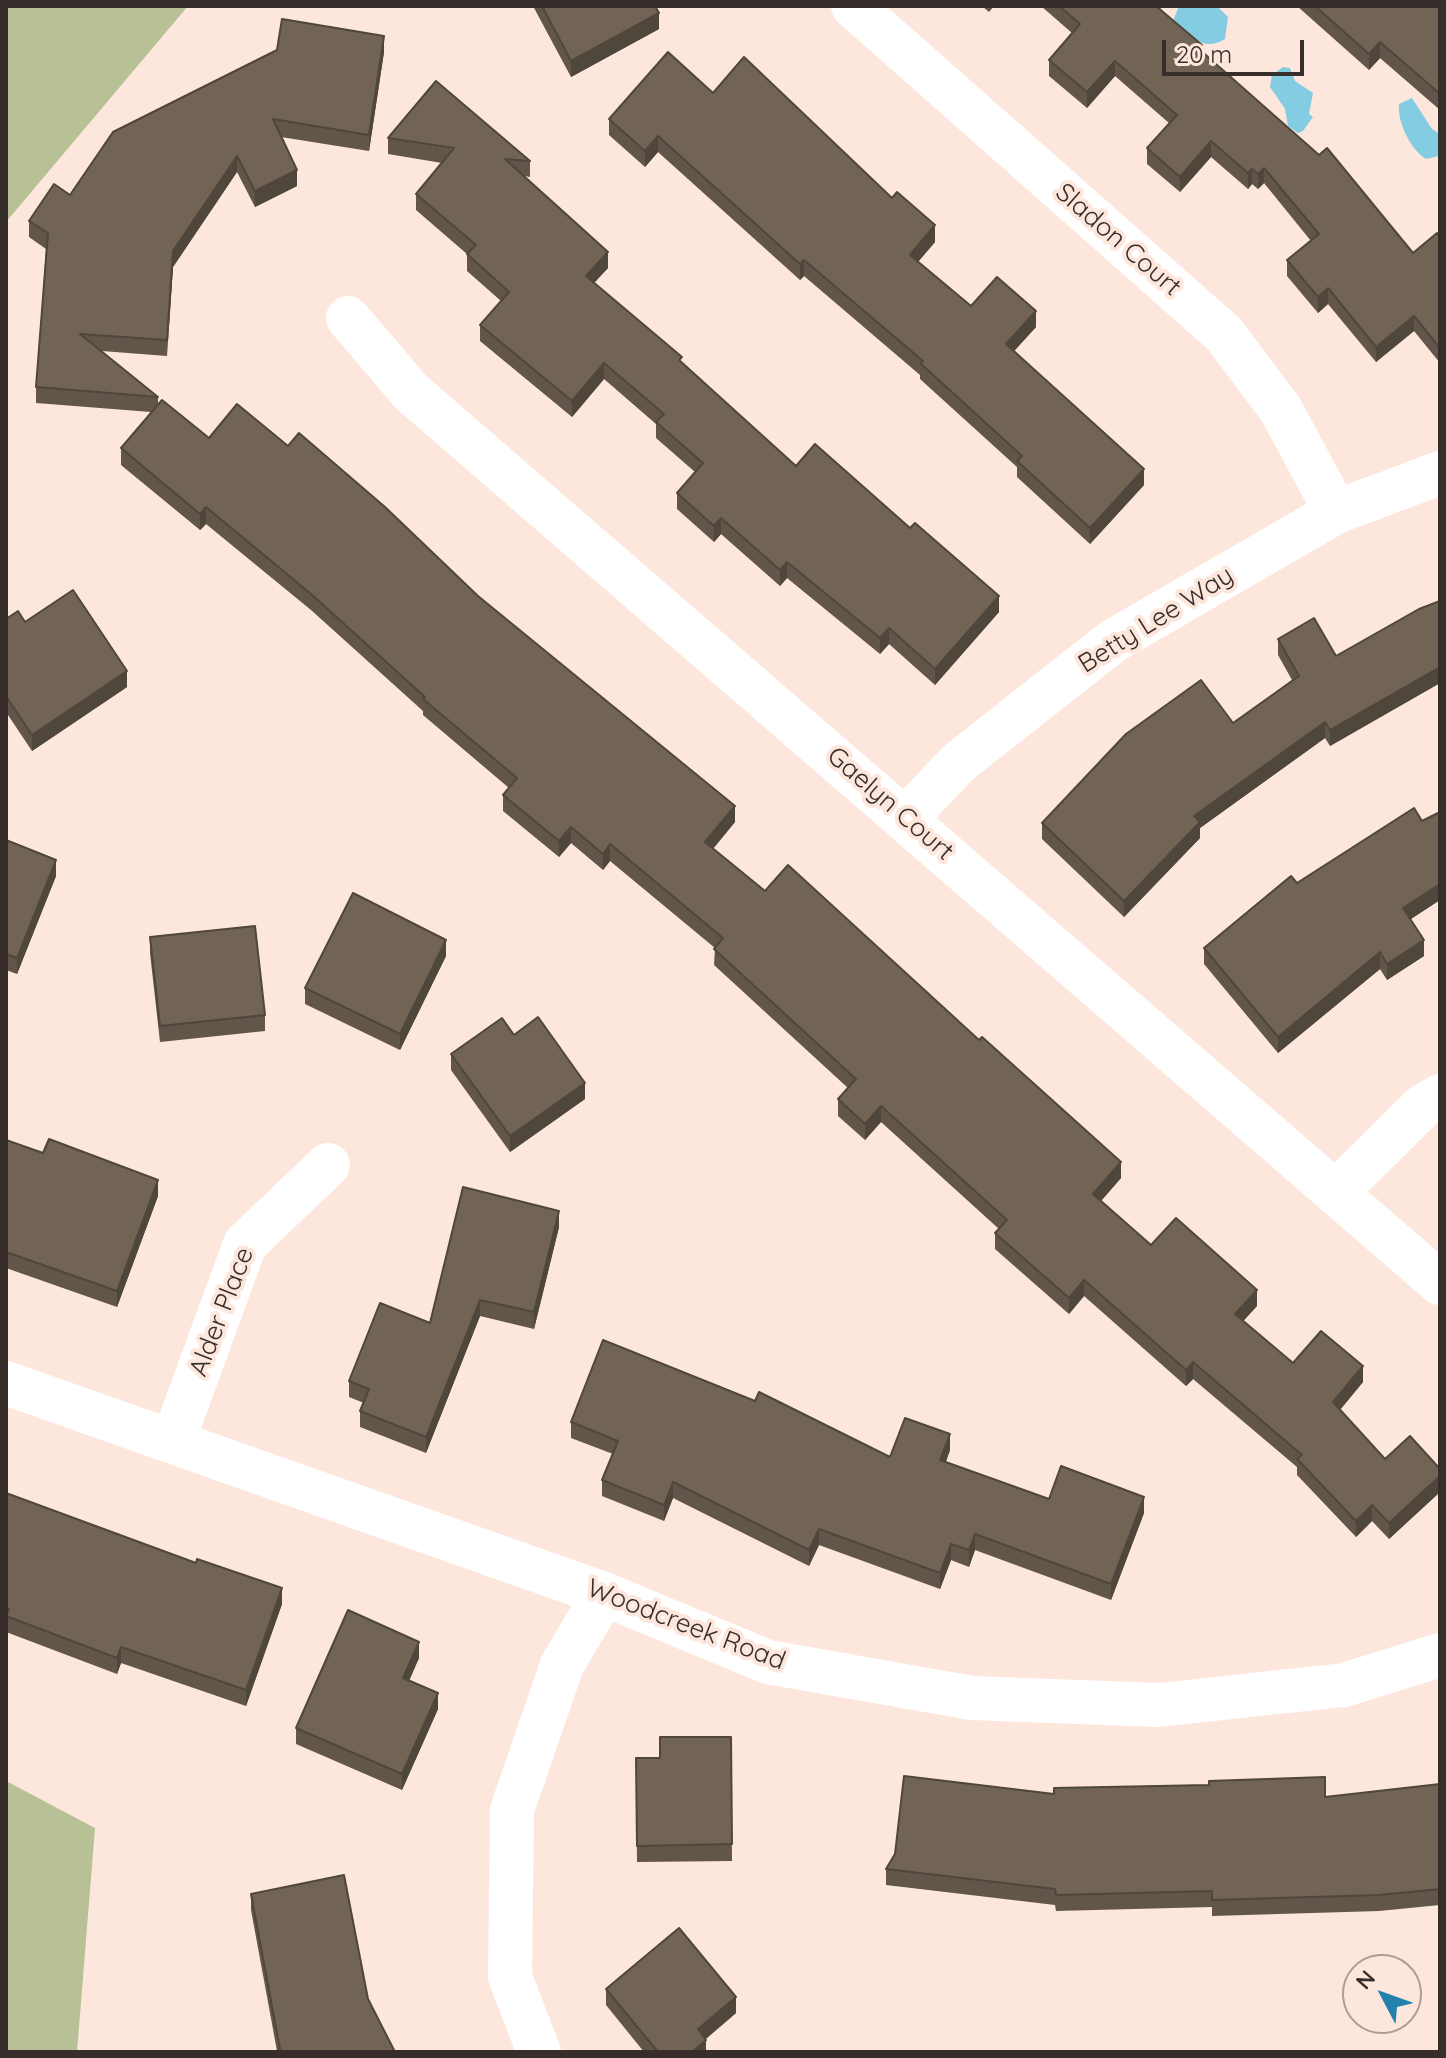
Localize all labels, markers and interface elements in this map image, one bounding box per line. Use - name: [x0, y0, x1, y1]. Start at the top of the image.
- scale bar: [1166, 24, 1308, 74]
- text: 20 m: [1176, 39, 1232, 69]
- street label: Sladon Court: [1049, 177, 1187, 303]
- street label: Betty Lee Way: [1073, 560, 1239, 680]
- street label: Gaelyn Court: [820, 741, 960, 867]
- street label: Alder Place: [183, 1243, 261, 1381]
- street label: Woodcreek Road: [583, 1573, 789, 1677]
- north arrow: [1342, 1954, 1422, 2034]
- text: N: [1350, 1964, 1381, 1995]

